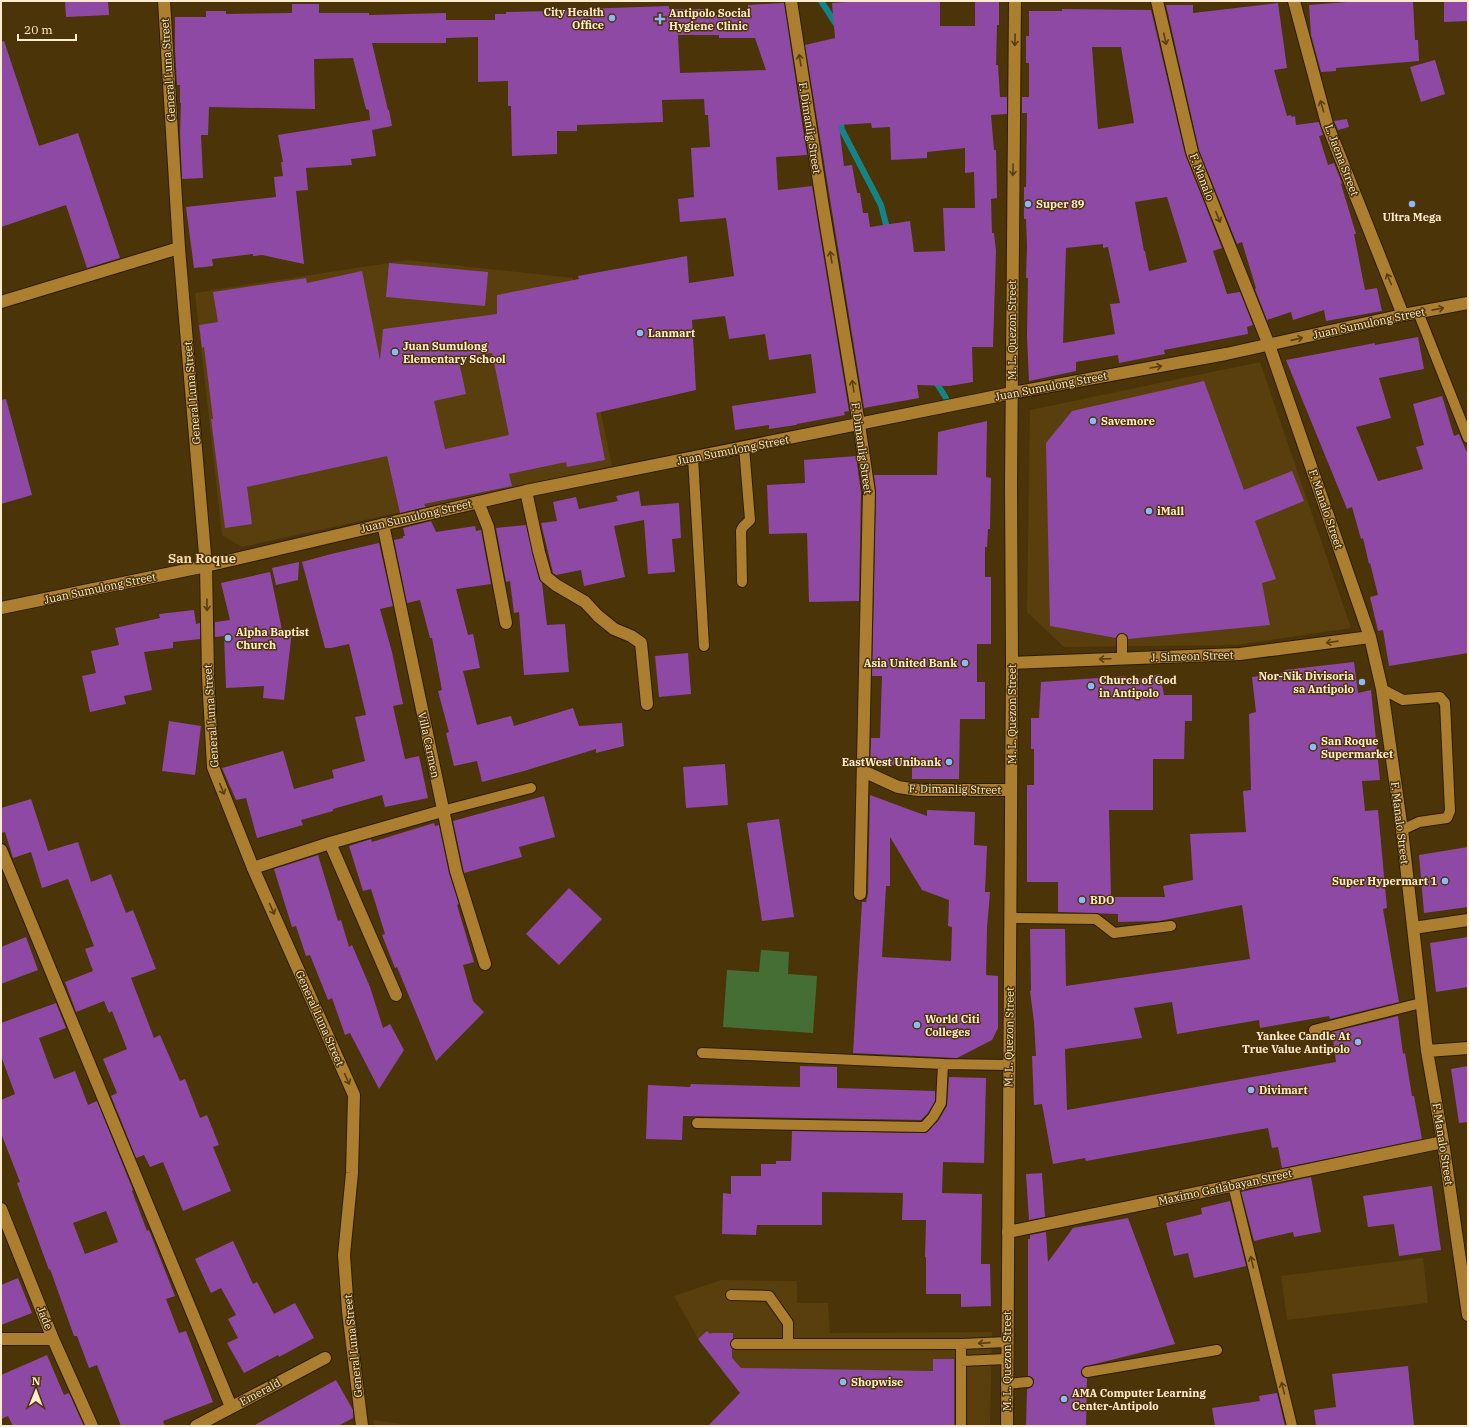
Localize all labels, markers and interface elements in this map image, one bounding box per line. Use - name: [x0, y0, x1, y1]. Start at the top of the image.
- place label: City Health Office: [544, 5, 604, 32]
- place label: Antipolo Social Hygiene Clinic: [669, 6, 751, 33]
- marker: City Health Office: [607, 13, 617, 23]
- marker: Antipolo Social Hygiene Clinic: [654, 13, 666, 25]
- scale bar: [18, 16, 76, 42]
- street label: General Luna Street: [157, 18, 179, 122]
- text: 20 m: [24, 22, 53, 37]
- one-way arrow: [1162, 32, 1170, 45]
- one-way arrow: [1011, 33, 1019, 46]
- one-way arrow: [796, 54, 804, 67]
- street label: F. Dimanlig Street: [796, 81, 824, 175]
- one-way arrow: [1318, 99, 1325, 112]
- street label: L. Jaena Street: [1322, 122, 1362, 198]
- street label: F. Manalo: [1187, 151, 1217, 203]
- one-way arrow: [1009, 163, 1017, 176]
- place label: Super 89: [1036, 197, 1085, 211]
- marker: Super 89: [1023, 199, 1033, 209]
- marker: Ultra Mega: [1407, 199, 1417, 209]
- one-way arrow: [1215, 210, 1222, 222]
- place label: Ultra Mega: [1382, 210, 1442, 224]
- one-way arrow: [827, 251, 835, 264]
- one-way arrow: [1384, 274, 1392, 286]
- street label: M. L. Quezon Street: [1005, 280, 1019, 380]
- street label: Juan Sumulong Street: [1312, 304, 1426, 342]
- one-way arrow: [1431, 304, 1444, 312]
- place label: Lanmart: [648, 326, 695, 340]
- marker: Lanmart: [635, 328, 645, 338]
- one-way arrow: [1290, 334, 1303, 342]
- place label: Juan Sumulong Elementary School: [403, 339, 506, 366]
- street label: General Luna Street: [181, 341, 203, 445]
- marker: Juan Sumulong Elementary School: [390, 347, 400, 357]
- one-way arrow: [1149, 363, 1162, 371]
- street label: Juan Sumulong Street: [994, 368, 1108, 404]
- one-way arrow: [849, 380, 857, 393]
- street label: F. Dimanlig Street: [849, 401, 875, 495]
- place label: Savemore: [1101, 414, 1155, 428]
- marker: Savemore: [1088, 416, 1098, 426]
- street label: Juan Sumulong Street: [676, 432, 790, 468]
- street label: F. Manalo Street: [1306, 468, 1346, 551]
- street label: Juan Sumulong Street: [359, 496, 473, 536]
- place label: iMall: [1157, 504, 1184, 518]
- marker: iMall: [1144, 506, 1154, 516]
- district label: San Roque: [168, 550, 236, 567]
- street label: Juan Sumulong Street: [43, 569, 157, 607]
- one-way arrow: [203, 598, 211, 611]
- place label: Alpha Baptist Church: [236, 625, 309, 652]
- marker: Alpha Baptist Church: [223, 633, 233, 643]
- one-way arrow: [1326, 638, 1339, 646]
- street label: J. Simeon Street: [1150, 648, 1234, 664]
- one-way arrow: [1099, 655, 1112, 663]
- place label: Asia United Bank: [864, 656, 957, 670]
- marker: Asia United Bank: [960, 658, 970, 668]
- street label: General Luna Street: [200, 664, 222, 768]
- street label: M. L. Quezon Street: [1005, 664, 1019, 764]
- place label: Nor-Nik Divisoria sa Antipolo: [1258, 669, 1354, 696]
- place label: Church of God in Antipolo: [1099, 673, 1177, 700]
- marker: Nor-Nik Divisoria sa Antipolo: [1357, 677, 1367, 687]
- marker: Church of God in Antipolo: [1086, 681, 1096, 691]
- street label: Villa Carmen: [415, 711, 443, 779]
- place label: San Roque Supermarket: [1321, 734, 1393, 761]
- marker: San Roque Supermarket: [1308, 742, 1318, 752]
- place label: EastWest Unibank: [842, 755, 941, 769]
- marker: EastWest Unibank: [944, 757, 954, 767]
- street label: F. Dimanlig Street: [909, 781, 1001, 797]
- street label: F. Manalo Street: [1388, 781, 1412, 865]
- one-way arrow: [218, 782, 226, 794]
- place label: Super Hypermart 1: [1332, 874, 1437, 888]
- marker: Super Hypermart 1: [1440, 876, 1450, 886]
- place label: BDO: [1090, 893, 1114, 907]
- marker: BDO: [1077, 895, 1087, 905]
- one-way arrow: [268, 902, 276, 914]
- street label: General Luna Street: [293, 968, 347, 1068]
- street label: M. L. Quezon Street: [1001, 987, 1017, 1087]
- place label: World Citi Colleges: [925, 1012, 980, 1039]
- marker: World Citi Colleges: [912, 1020, 922, 1030]
- place label: Yankee Candle At True Value Antipolo: [1242, 1029, 1350, 1056]
- marker: Yankee Candle At True Value Antipolo: [1353, 1037, 1363, 1047]
- one-way arrow: [344, 1072, 351, 1084]
- place label: Divimart: [1259, 1083, 1308, 1097]
- marker: Divimart: [1246, 1085, 1256, 1095]
- street label: F. Manalo Street: [1430, 1102, 1456, 1186]
- street label: Maximo Gatlabayan Street: [1157, 1166, 1293, 1208]
- one-way arrow: [1248, 1256, 1256, 1269]
- street label: General Luna Street: [341, 1294, 365, 1398]
- street label: Jade: [34, 1304, 56, 1332]
- street label: M. L. Quezon Street: [1000, 1311, 1014, 1411]
- one-way arrow: [978, 1340, 991, 1347]
- north arrow: [16, 1371, 56, 1411]
- text: N: [32, 1374, 41, 1388]
- street label: Emerald: [237, 1375, 283, 1409]
- place label: Shopwise: [851, 1375, 903, 1389]
- marker: Shopwise: [838, 1377, 848, 1387]
- one-way arrow: [1279, 1382, 1286, 1395]
- place label: AMA Computer Learning Center-Antipolo: [1072, 1386, 1207, 1413]
- marker: AMA Computer Learning Center-Antipolo: [1059, 1394, 1069, 1404]

